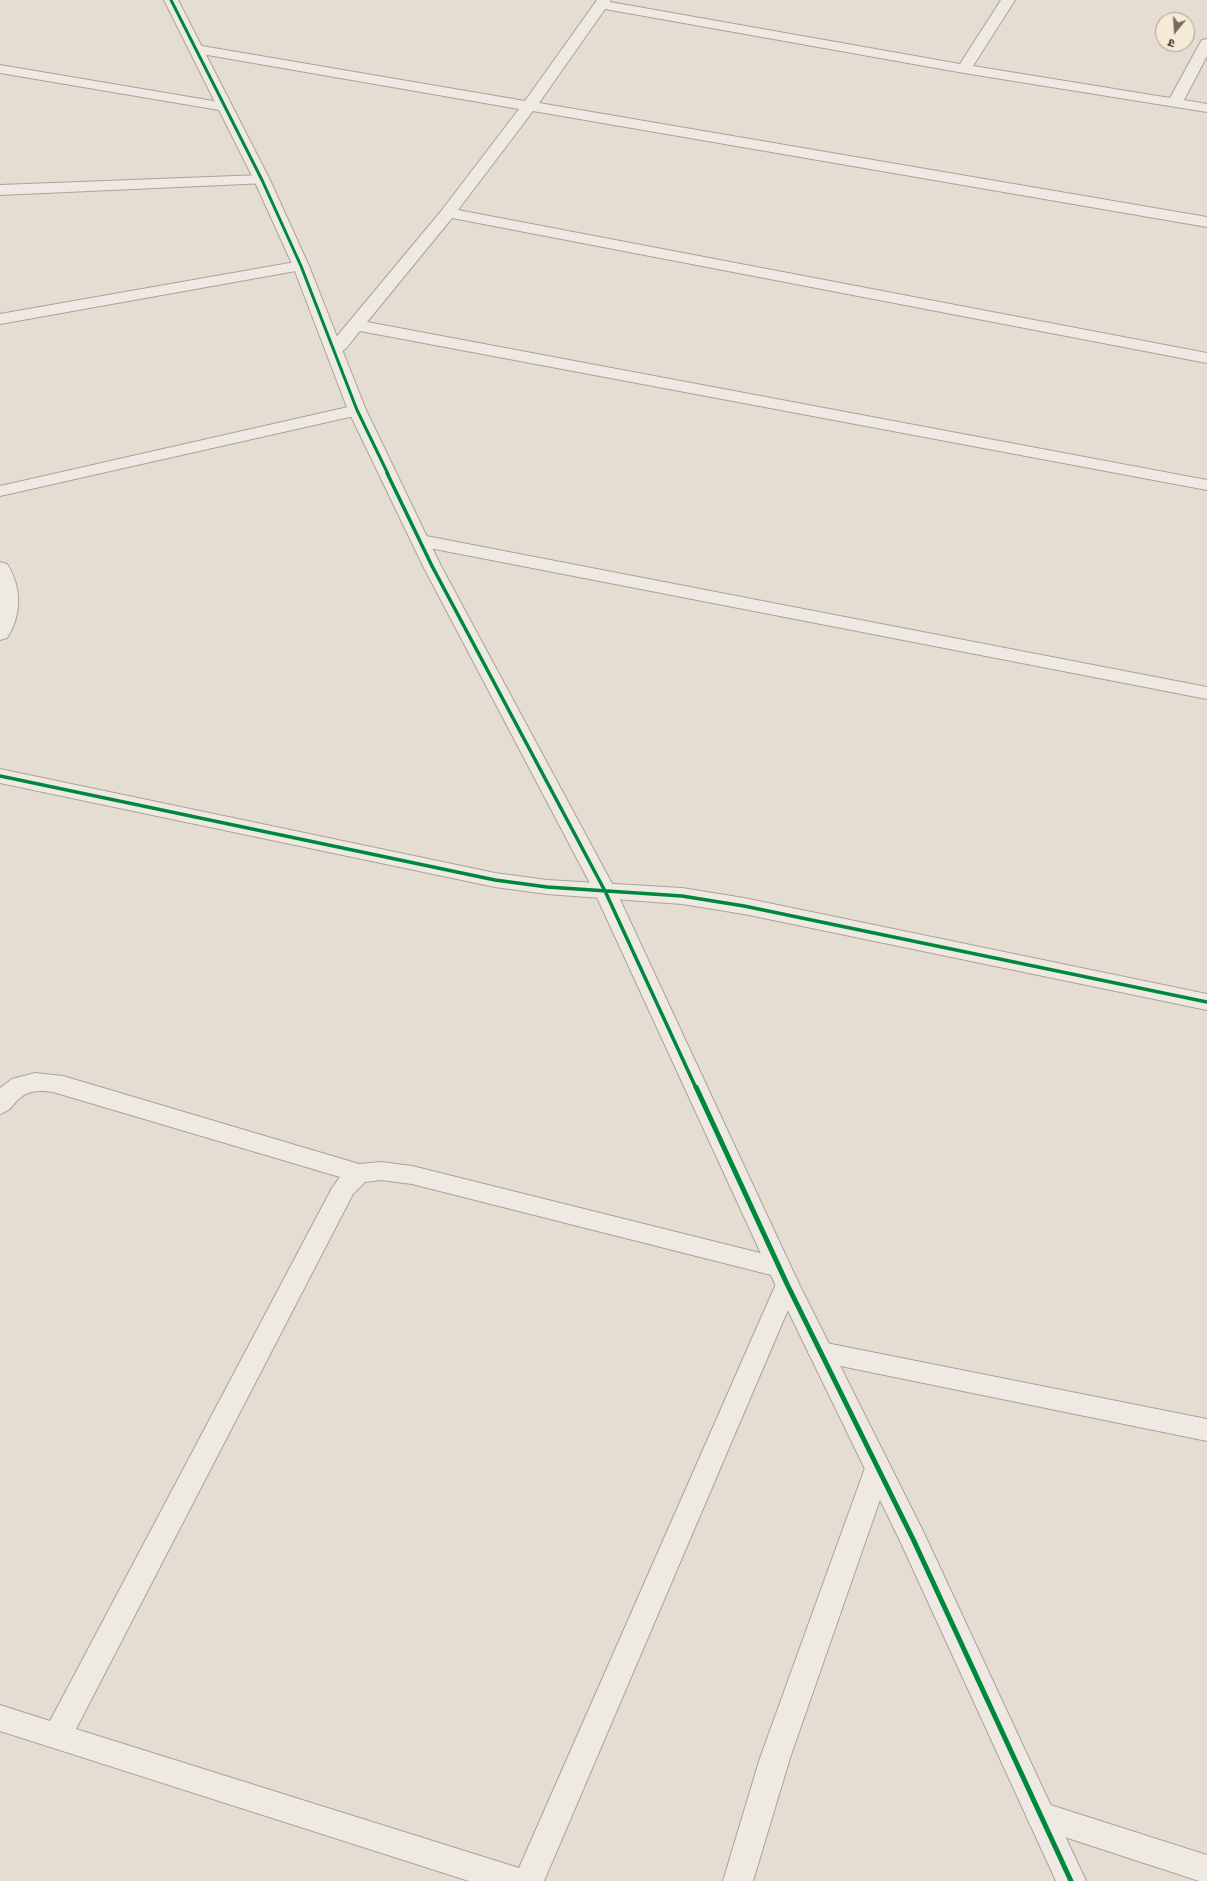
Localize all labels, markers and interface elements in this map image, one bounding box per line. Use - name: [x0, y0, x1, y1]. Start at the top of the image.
- north arrow: [1155, 12, 1195, 52]
- text: उ: [1166, 36, 1177, 50]

